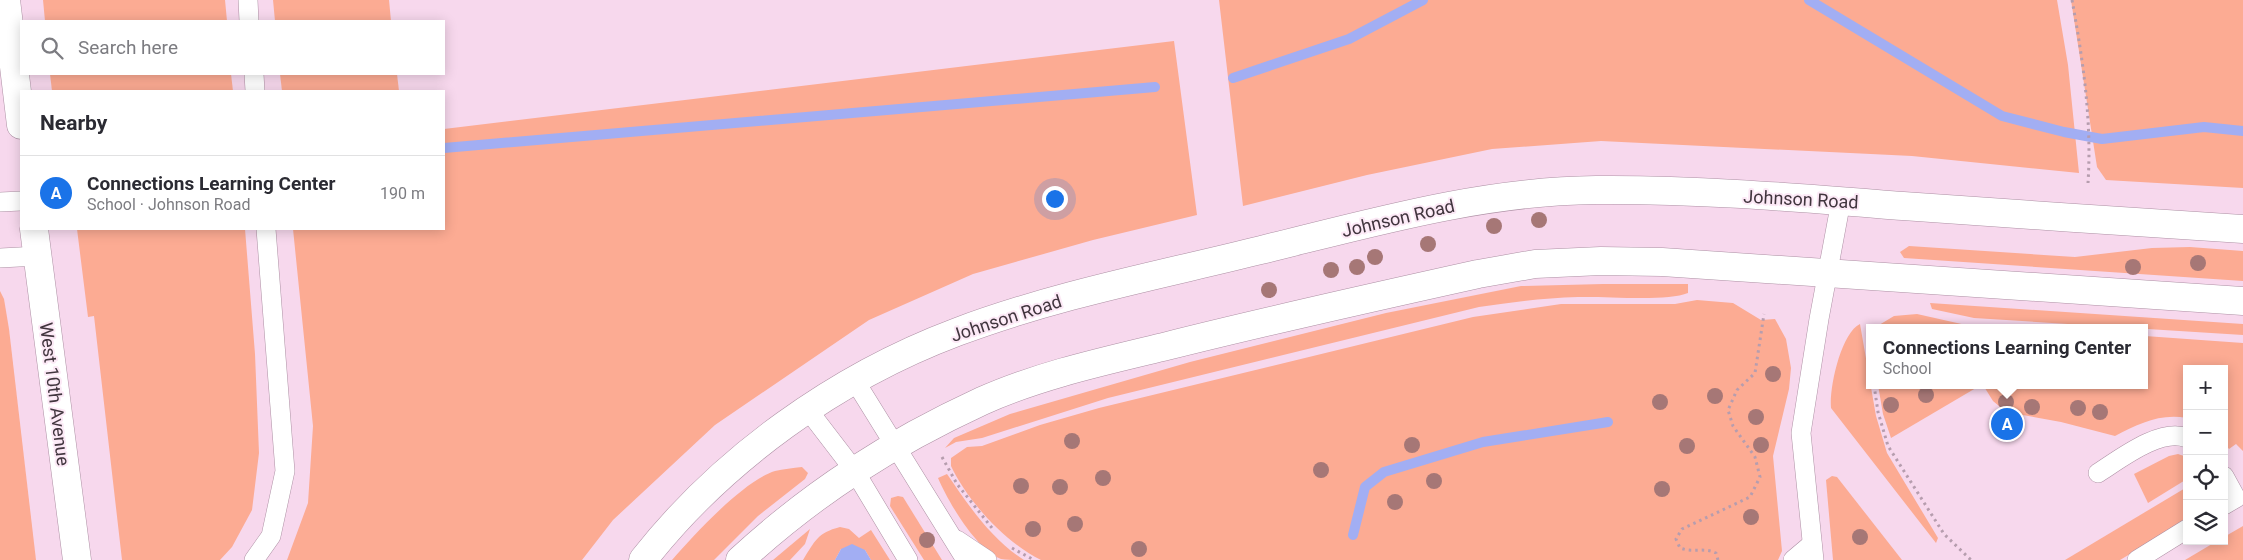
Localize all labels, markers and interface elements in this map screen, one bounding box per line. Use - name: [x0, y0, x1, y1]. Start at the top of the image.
- search box: [20, 20, 445, 75]
- icon: search: [38, 34, 66, 62]
- text: Search here: [78, 36, 178, 59]
- text: Nearby: [40, 111, 107, 135]
- text: Connections Learning Center: [87, 172, 336, 195]
- text: A: [51, 184, 61, 203]
- text: 190 m: [380, 184, 425, 203]
- street label: Johnson Road: [1743, 185, 1859, 213]
- your location: [1042, 186, 1068, 212]
- text: School · Johnson Road: [87, 195, 250, 214]
- street label: Johnson Road: [1339, 195, 1457, 241]
- street label: Johnson Road: [948, 290, 1064, 346]
- street label: West 10th Avenue: [36, 321, 74, 467]
- popup: [1866, 324, 2148, 389]
- text: Connections Learning Center: [1883, 336, 2131, 359]
- text: School: [1883, 359, 1932, 378]
- map controls: [2183, 365, 2228, 545]
- button: +: [2183, 365, 2228, 410]
- pin: A: [1991, 405, 2023, 443]
- button: −: [2183, 410, 2228, 455]
- button: locate: [2183, 455, 2228, 500]
- button: layers: [2183, 500, 2228, 545]

